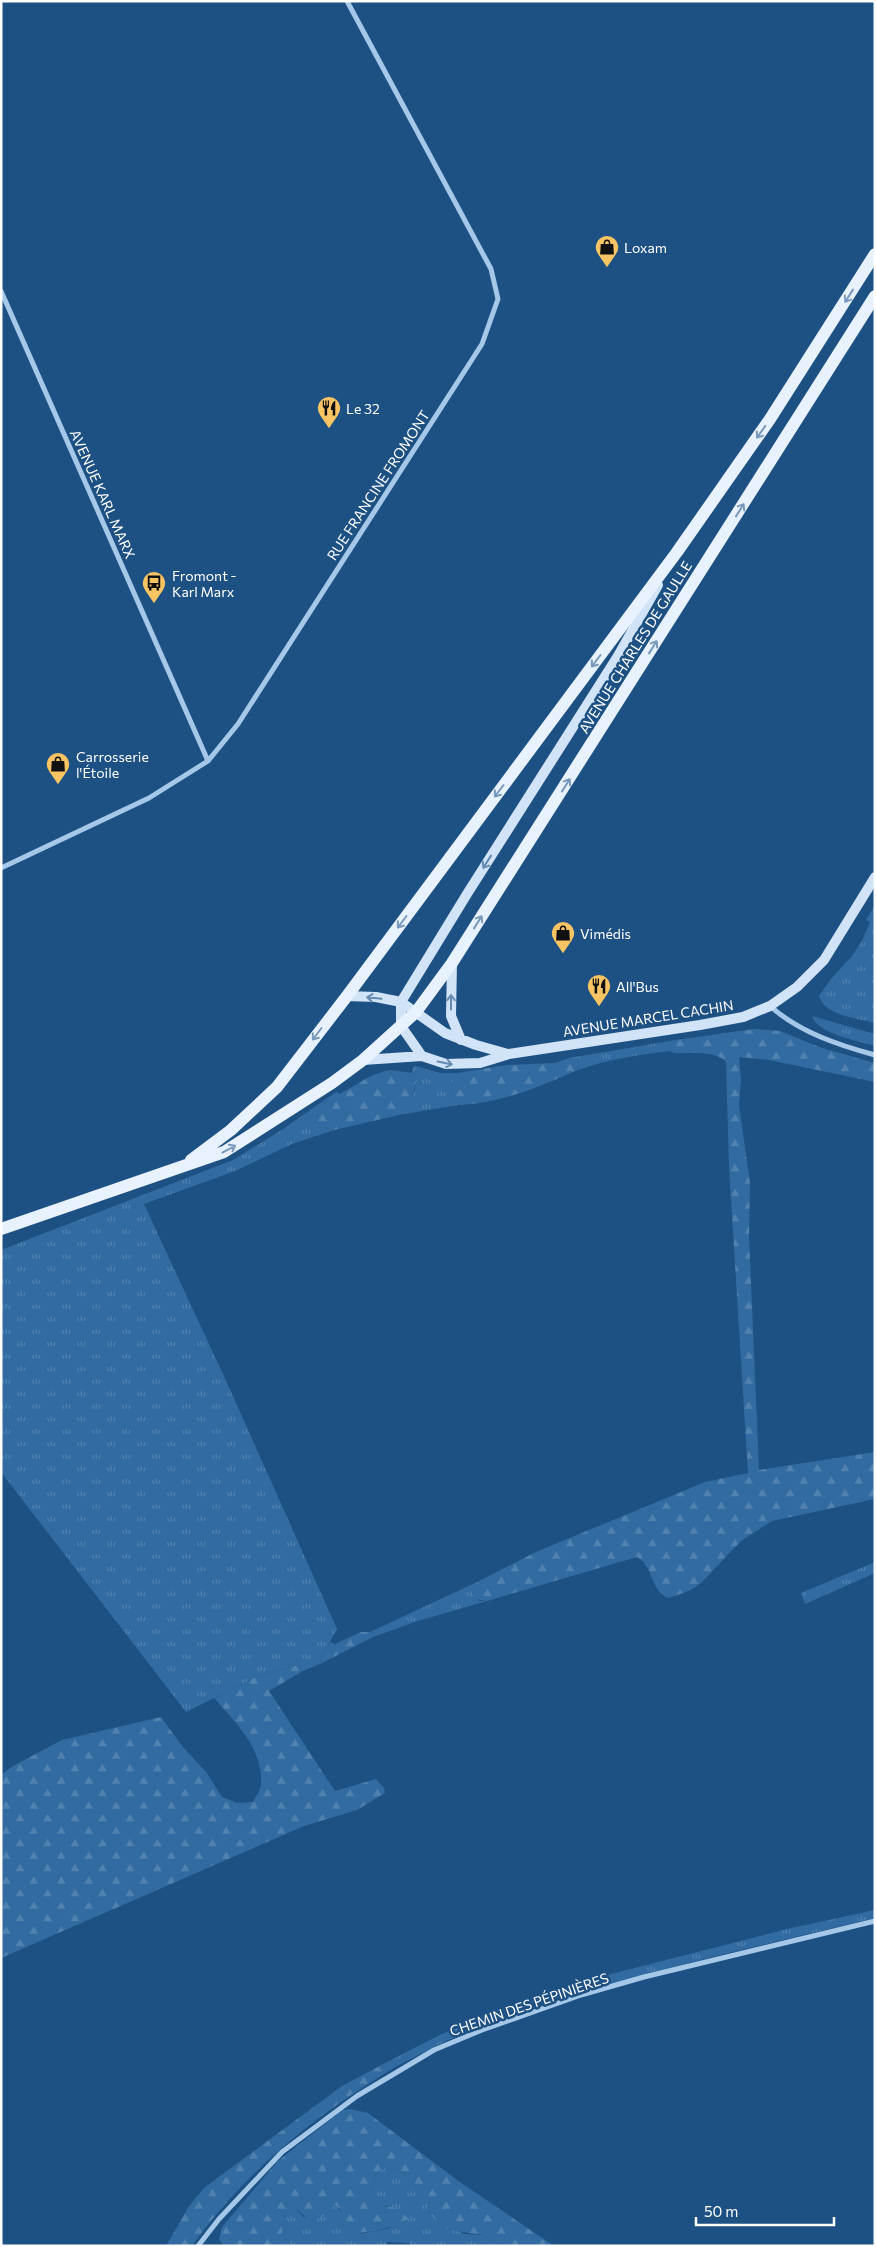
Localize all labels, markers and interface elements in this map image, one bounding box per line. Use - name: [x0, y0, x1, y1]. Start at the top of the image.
- shop icon: Loxam: [594, 234, 620, 268]
- place label: Loxam: [624, 239, 667, 256]
- one-way arrow: [843, 288, 853, 302]
- restaurant icon: Le 32: [316, 395, 342, 429]
- place label: Le 32: [346, 400, 380, 417]
- street label: RUE FRANCINE FROMONT: [323, 407, 433, 563]
- one-way arrow: [756, 425, 766, 439]
- street label: AVENUE KARL MARX: [67, 427, 139, 561]
- one-way arrow: [735, 504, 745, 518]
- street label: AVENUE CHARLES DE GAULLE: [575, 558, 695, 736]
- place label: Fromont - Karl Marx: [172, 567, 237, 600]
- bus stop icon: Fromont - Karl Marx: [141, 570, 167, 604]
- one-way arrow: [648, 641, 658, 655]
- one-way arrow: [591, 654, 601, 668]
- place label: Carrosserie l'Étoile: [76, 748, 149, 781]
- shop icon: Carrosserie l'Étoile: [45, 751, 71, 785]
- one-way arrow: [561, 778, 571, 792]
- one-way arrow: [494, 784, 504, 798]
- one-way arrow: [482, 854, 492, 868]
- one-way arrow: [397, 915, 407, 929]
- one-way arrow: [474, 915, 484, 929]
- shop icon: Vimédis: [550, 920, 576, 954]
- place label: Vimédis: [580, 925, 631, 942]
- restaurant icon: All'Bus: [586, 973, 612, 1007]
- place label: All'Bus: [616, 978, 659, 995]
- one-way arrow: [367, 993, 383, 1003]
- one-way arrow: [446, 995, 456, 1011]
- street label: AVENUE MARCEL CACHIN: [561, 996, 735, 1040]
- one-way arrow: [312, 1028, 323, 1041]
- one-way arrow: [436, 1058, 452, 1068]
- one-way arrow: [221, 1144, 236, 1154]
- street label: CHEMIN DES PÉPINIÈRES: [447, 1969, 611, 2039]
- scale bar: [696, 2194, 834, 2226]
- text: 50 m: [704, 2202, 738, 2220]

